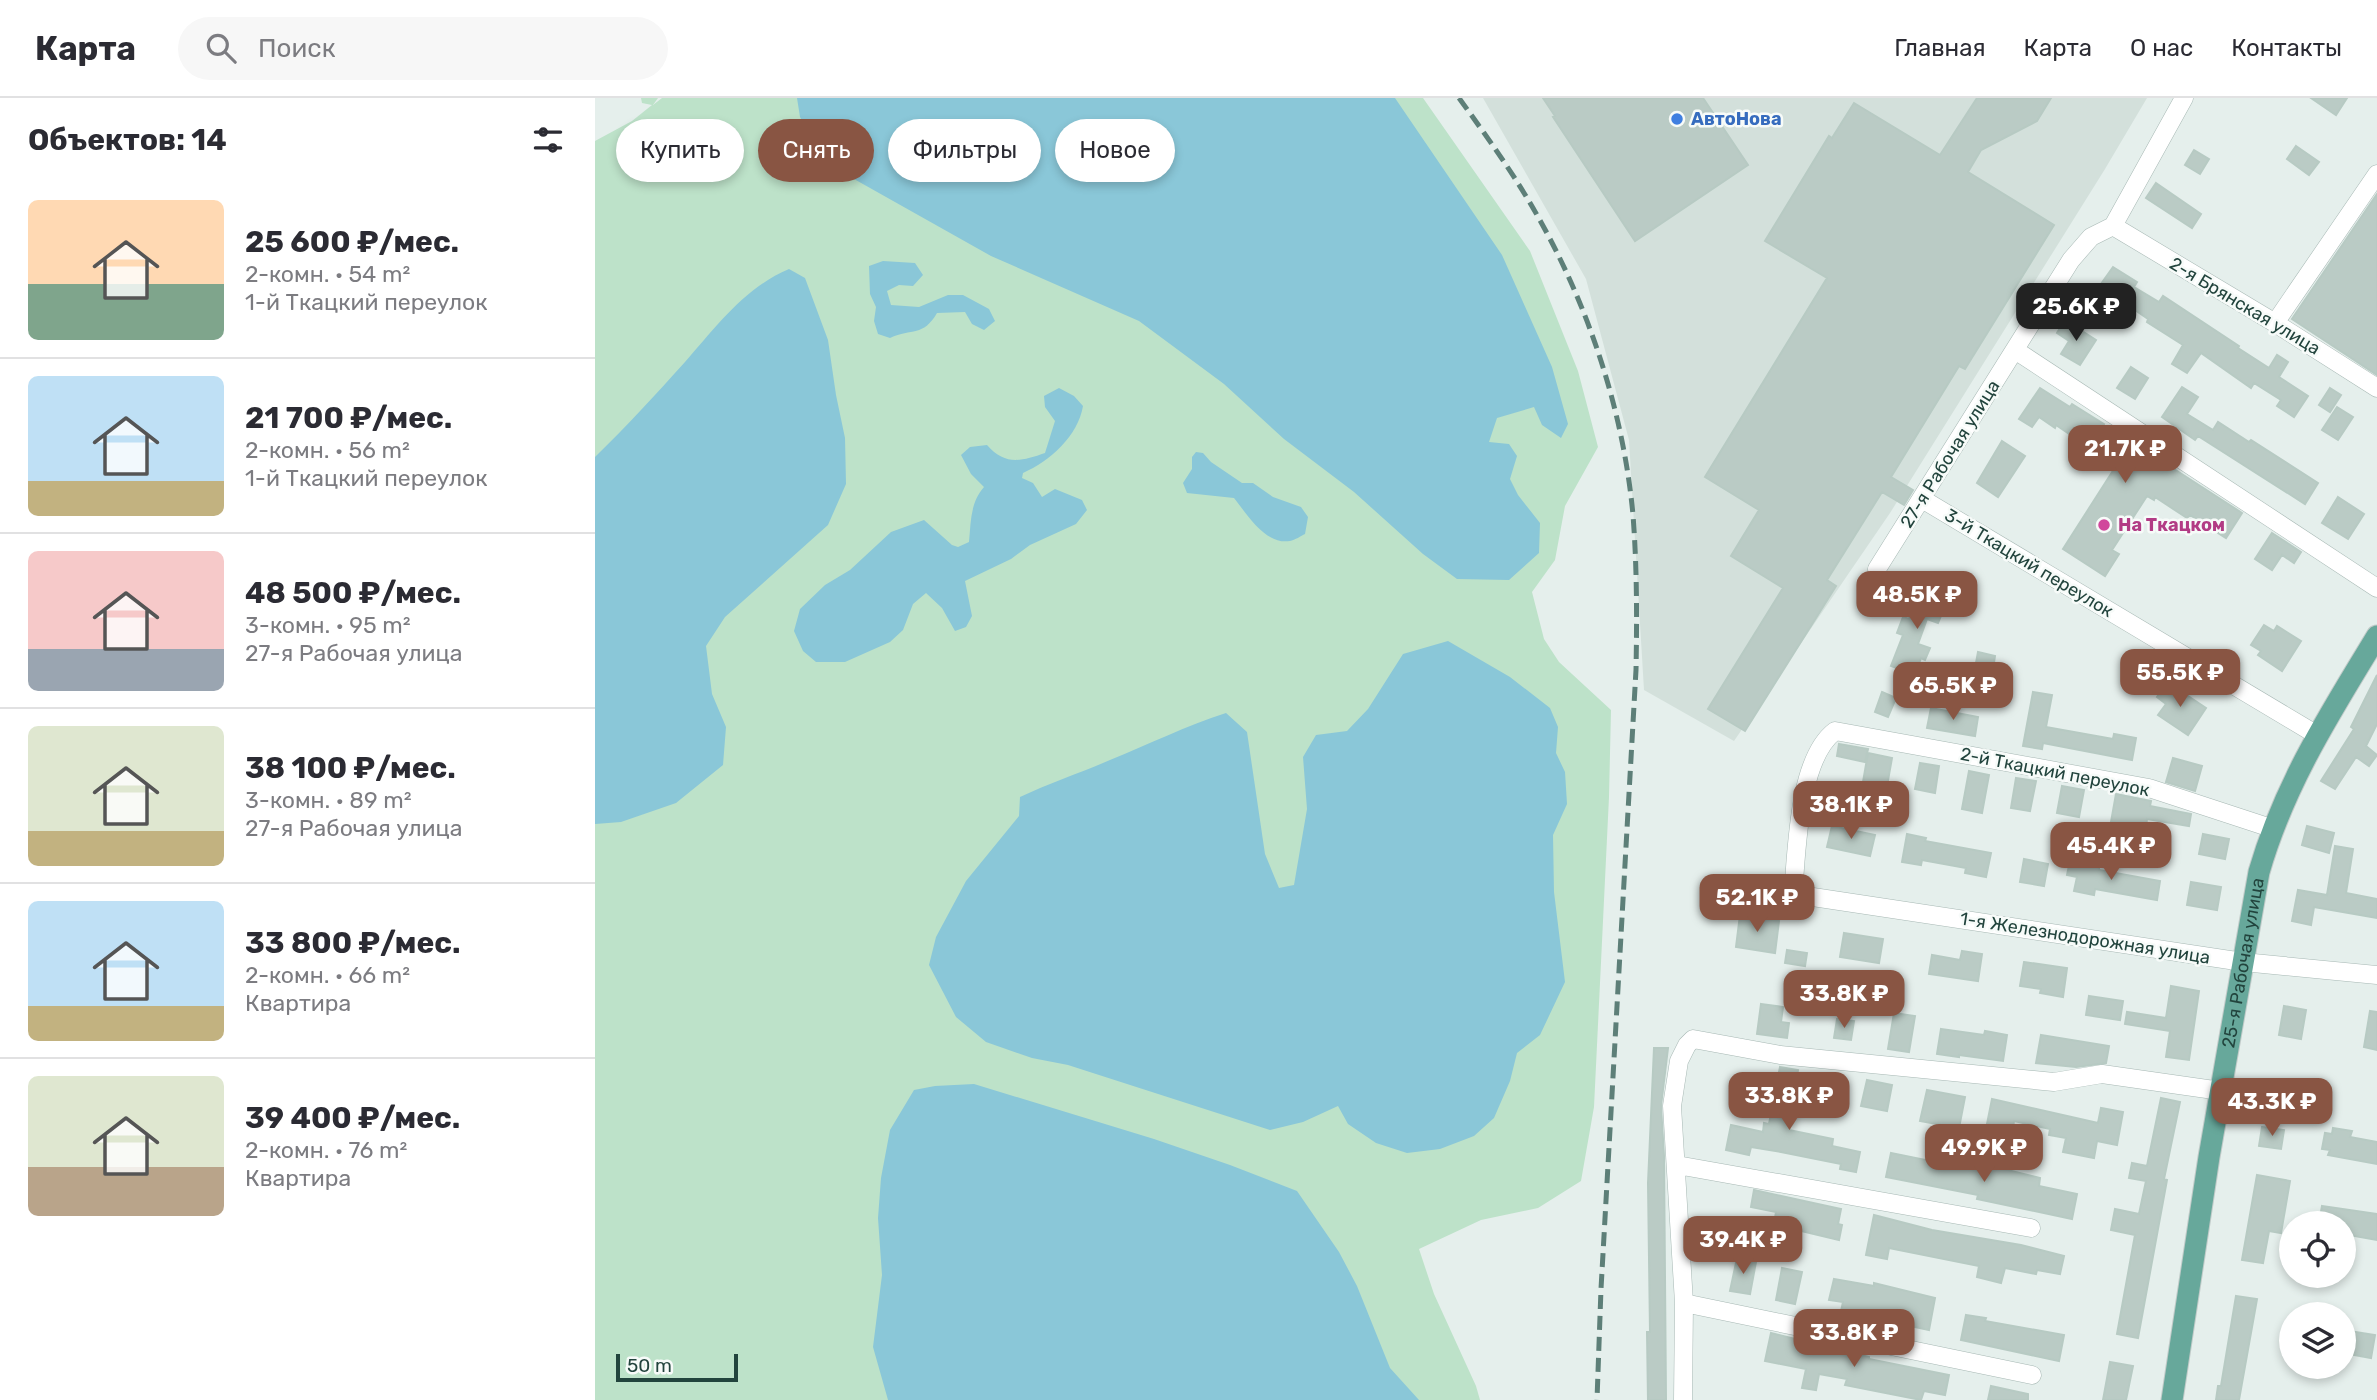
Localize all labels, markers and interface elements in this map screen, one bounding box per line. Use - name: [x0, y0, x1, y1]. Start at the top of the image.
- search box: [178, 17, 668, 80]
- text: Карта: [35, 29, 136, 68]
- icon: search: [202, 29, 240, 67]
- text: Поиск: [258, 33, 336, 64]
- text: Главная: [1894, 34, 1986, 62]
- text: Карта: [2024, 34, 2092, 62]
- text: О нас: [2130, 34, 2193, 62]
- text: Контакты: [2231, 34, 2342, 62]
- place label: АвтоНова: [1691, 108, 1782, 130]
- marker: АвтоНова: [1669, 111, 1685, 127]
- chip: Купить: [616, 119, 744, 182]
- chip: Снять: [758, 119, 874, 182]
- chip: Фильтры: [888, 119, 1041, 182]
- chip: Новое: [1055, 119, 1175, 182]
- icon: filters: [529, 121, 567, 159]
- text: Объектов: 14: [28, 122, 227, 158]
- text: 25 600 ₽/мес.: [245, 224, 459, 260]
- icon: home: [84, 228, 168, 312]
- street label: 2-я Брянская улица: [2166, 252, 2324, 360]
- text: 2-комн. · 54 m²: [245, 260, 410, 288]
- pin: 25.6K ₽: [2011, 284, 2141, 343]
- text: 1-й Ткацкий переулок: [245, 288, 488, 316]
- text: 25.6K ₽: [2032, 292, 2120, 320]
- street label: 27-я Рабочая улица: [1896, 376, 2004, 532]
- text: 21 700 ₽/мес.: [245, 400, 452, 436]
- icon: home: [84, 404, 168, 488]
- pin: 21.7K ₽: [2060, 426, 2190, 485]
- text: 21.7K ₽: [2084, 434, 2166, 462]
- text: 2-комн. · 56 m²: [245, 436, 410, 464]
- text: 1-й Ткацкий переулок: [245, 464, 488, 492]
- street label: 3-й Ткацкий переулок: [1941, 504, 2118, 622]
- place label: На Ткацком: [2118, 514, 2225, 536]
- marker: На Ткацком: [2096, 517, 2112, 533]
- pin: 48.5K ₽: [1852, 572, 1982, 631]
- text: 48 500 ₽/мес.: [245, 575, 461, 611]
- icon: home: [84, 579, 168, 663]
- text: 48.5K ₽: [1872, 580, 1962, 608]
- text: 3-комн. · 95 m²: [245, 611, 411, 639]
- text: 27-я Рабочая улица: [245, 639, 463, 667]
- pin: 55.5K ₽: [2115, 650, 2245, 709]
- text: 55.5K ₽: [2136, 658, 2224, 686]
- pin: 65.5K ₽: [1888, 662, 2018, 722]
- text: 65.5K ₽: [1909, 671, 1997, 699]
- street label: 2-й Ткацкий переулок: [1959, 743, 2152, 801]
- text: 38 100 ₽/мес.: [245, 750, 456, 786]
- icon: home: [84, 754, 168, 838]
- pin: 38.1K ₽: [1786, 782, 1916, 841]
- text: 3-комн. · 89 m²: [245, 786, 411, 814]
- text: 38.1K ₽: [1809, 790, 1893, 818]
- text: 27-я Рабочая улица: [245, 814, 463, 842]
- pin: 45.4K ₽: [2046, 822, 2176, 882]
- text: 45.4K ₽: [2066, 831, 2156, 859]
- pin: 52.1K ₽: [1692, 874, 1822, 934]
- street label: 25-я Рабочая улица: [2217, 876, 2269, 1050]
- text: 52.1K ₽: [1716, 883, 1798, 911]
- street label: 1-я Железнодорожная улица: [1958, 907, 2212, 969]
- text: 33 800 ₽/мес.: [245, 925, 461, 961]
- icon: home: [84, 929, 168, 1013]
- text: 2-комн. · 66 m²: [245, 961, 410, 989]
- pin: 33.8K ₽: [1779, 970, 1909, 1030]
- text: 33.8K ₽: [1800, 979, 1888, 1007]
- text: Квартира: [245, 989, 351, 1017]
- pin: 33.8K ₽: [1724, 1072, 1854, 1132]
- pin: 43.3K ₽: [2207, 1079, 2337, 1138]
- text: 33.8K ₽: [1745, 1081, 1833, 1109]
- text: 43.3K ₽: [2227, 1087, 2317, 1115]
- text: 39 400 ₽/мес.: [245, 1100, 460, 1136]
- icon: home: [84, 1104, 168, 1188]
- pin: 49.9K ₽: [1919, 1124, 2049, 1184]
- text: 49.9K ₽: [1941, 1133, 2027, 1161]
- text: 2-комн. · 76 m²: [245, 1136, 407, 1164]
- text: Квартира: [245, 1164, 351, 1192]
- map controls: [2279, 1211, 2356, 1379]
- button: locate: [2279, 1211, 2356, 1288]
- pin: 39.4K ₽: [1678, 1216, 1808, 1276]
- text: 39.4K ₽: [1699, 1225, 1787, 1253]
- button: layers: [2279, 1302, 2356, 1379]
- pin: 33.8K ₽: [1789, 1310, 1919, 1369]
- text: 33.8K ₽: [1810, 1318, 1898, 1346]
- scale bar: [616, 1351, 739, 1383]
- text: 50 m: [627, 1354, 672, 1377]

